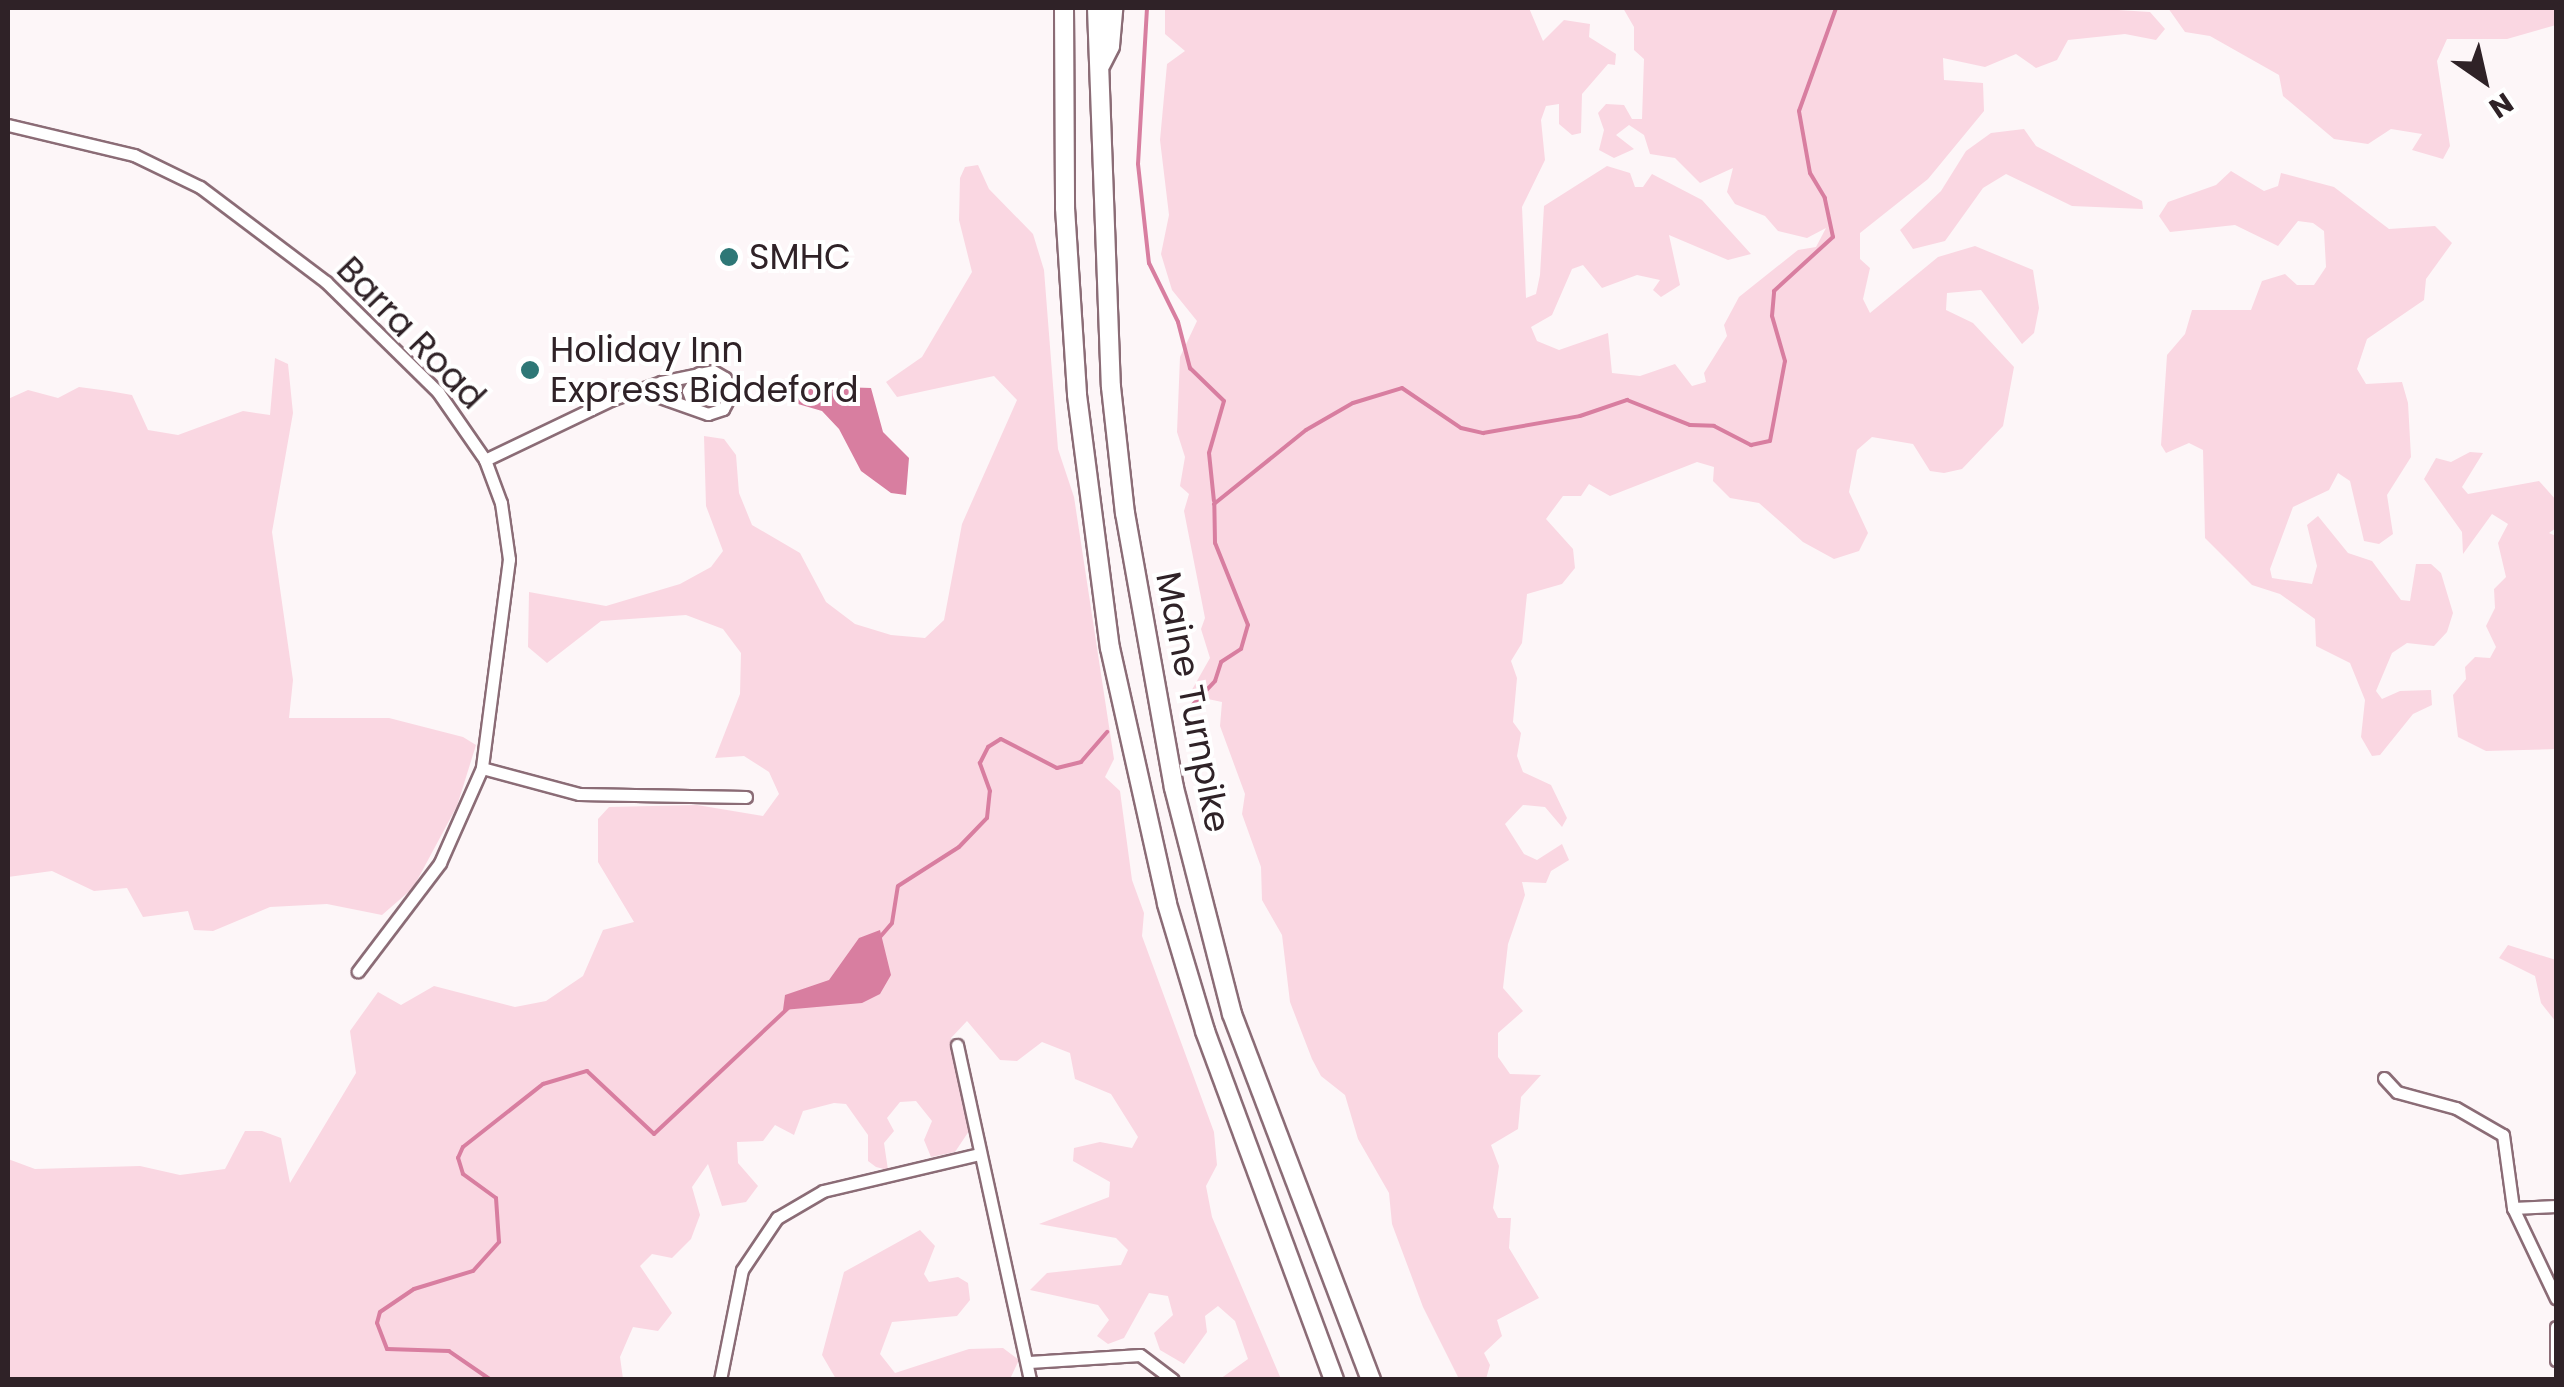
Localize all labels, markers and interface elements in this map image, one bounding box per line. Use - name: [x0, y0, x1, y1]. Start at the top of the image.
- north arrow: [2434, 30, 2534, 130]
- text: N: [2481, 83, 2521, 127]
- place label: SMHC: [749, 236, 851, 278]
- marker: SMHC: [718, 246, 740, 268]
- street label: Barra Road: [328, 248, 494, 418]
- place label: Holiday Inn Express Biddeford: [550, 329, 859, 411]
- marker: Holiday Inn Express Biddeford: [519, 359, 541, 381]
- street label: Maine Turnpike: [1147, 568, 1239, 836]

